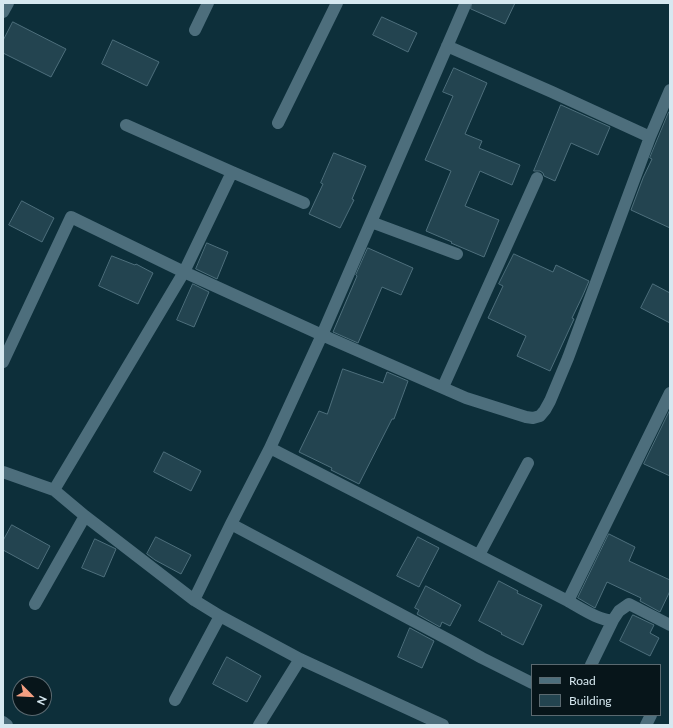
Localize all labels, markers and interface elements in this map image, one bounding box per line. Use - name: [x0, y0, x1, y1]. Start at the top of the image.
- legend: [531, 664, 661, 716]
- text: Road: [569, 673, 596, 688]
- north arrow: [12, 676, 52, 716]
- text: Building: [569, 693, 612, 708]
- text: N: [35, 694, 50, 707]

